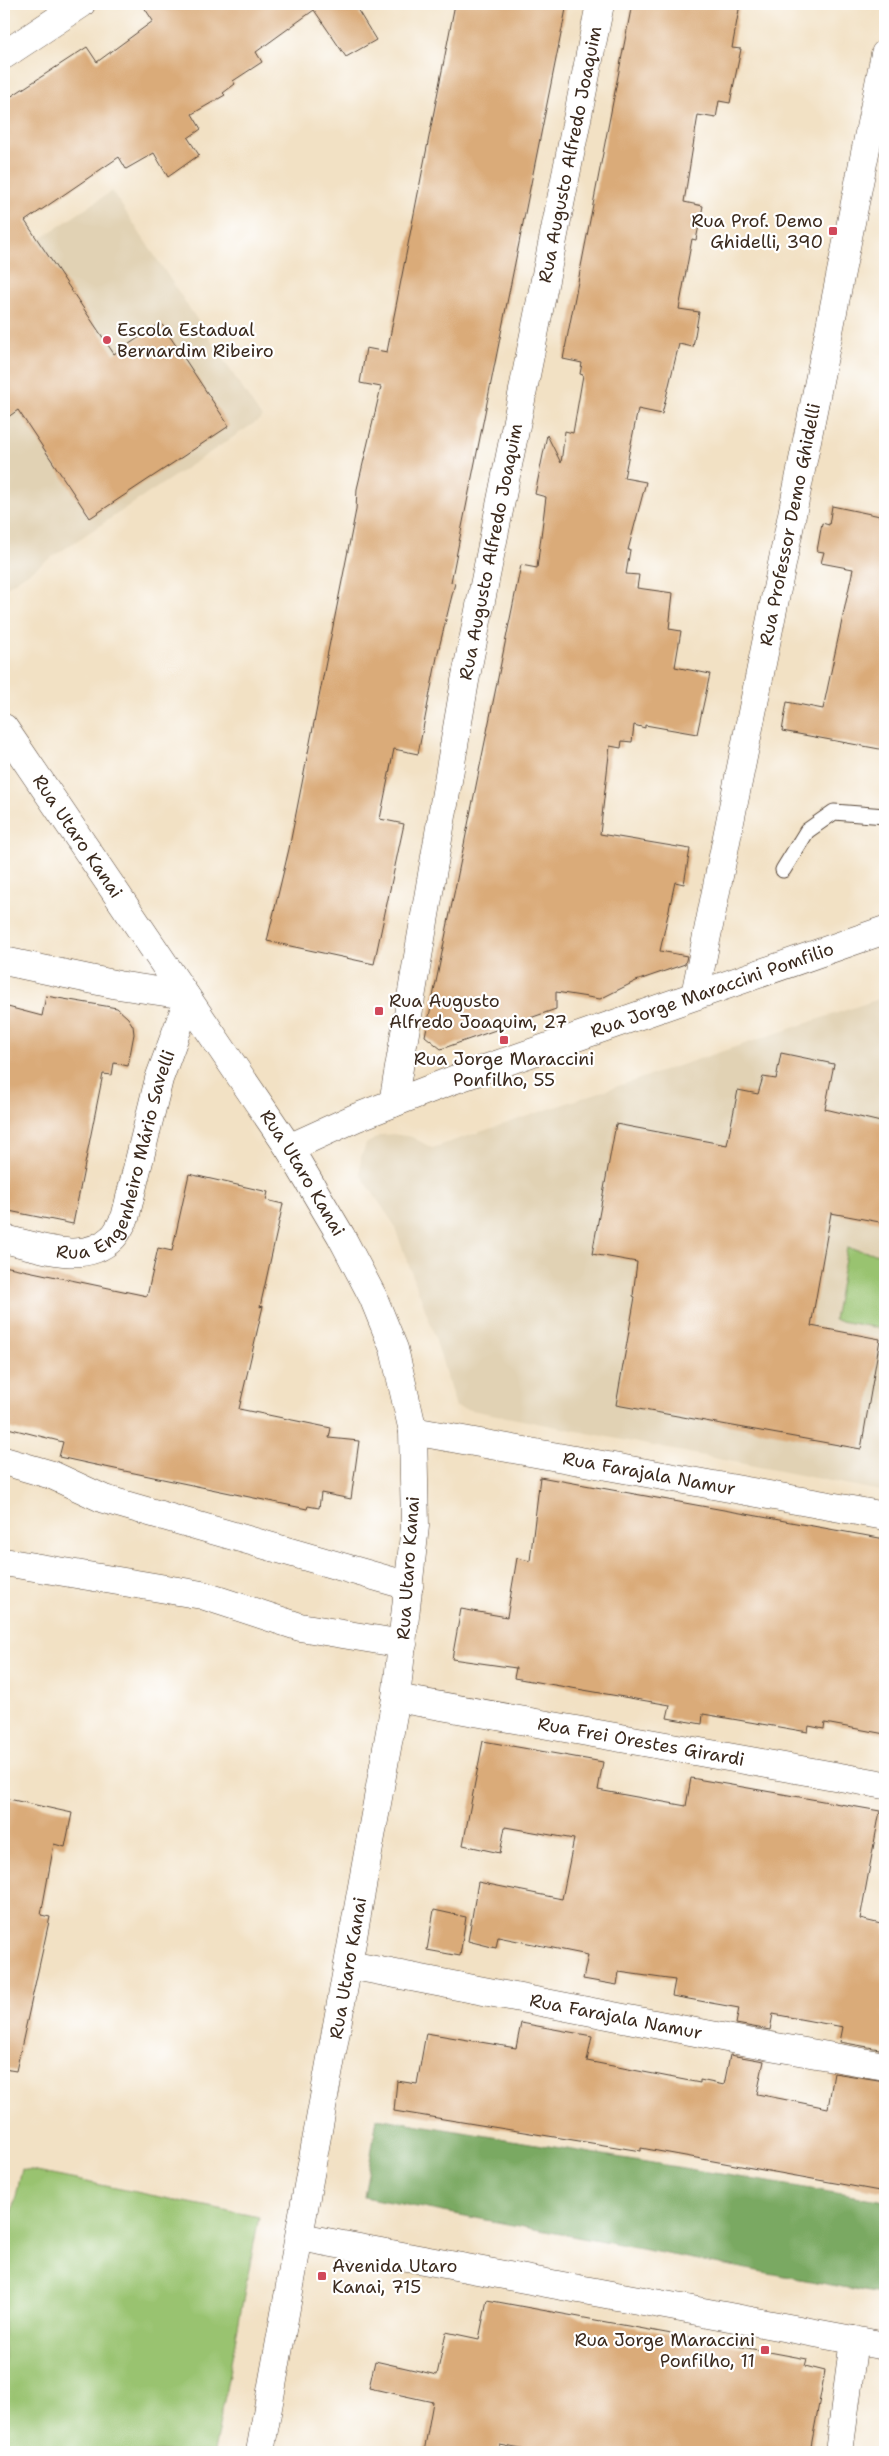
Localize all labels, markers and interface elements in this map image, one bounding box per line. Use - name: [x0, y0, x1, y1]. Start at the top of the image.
- street label: Rua Augusto Alfredo Joaquim: [533, 24, 607, 285]
- place label: Rua Prof. Demo Ghidelli, 390: [691, 209, 823, 254]
- marker: Rua Prof. Demo Ghidelli, 390: [827, 225, 839, 237]
- place label: Escola Estadual Bernardim Ribeiro: [117, 318, 274, 363]
- marker: Escola Estadual Bernardim Ribeiro: [101, 334, 113, 346]
- street label: Rua Professor Demo Ghidelli: [754, 401, 826, 648]
- street label: Rua Augusto Alfredo Joaquim: [453, 421, 528, 682]
- street label: Rua Utaro Kanai: [27, 770, 128, 903]
- street label: Rua Jorge Maraccini Pomfilio: [587, 937, 837, 1043]
- place label: Rua Augusto Alfredo Joaquim, 27: [389, 989, 567, 1034]
- marker: Rua Augusto Alfredo Joaquim, 27: [373, 1005, 385, 1017]
- marker: Rua Jorge Maraccini Ponfilho, 55: [498, 1034, 510, 1046]
- street label: Rua Engenheiro Mário Savelli: [55, 1046, 181, 1264]
- place label: Rua Jorge Maraccini Ponfilho, 55: [414, 1047, 594, 1092]
- street label: Rua Utaro Kanai: [255, 1105, 350, 1241]
- street label: Rua Farajala Namur: [561, 1446, 738, 1501]
- street label: Rua Utaro Kanai: [391, 1495, 425, 1641]
- street label: Rua Frei Orestes Girardi: [536, 1711, 746, 1772]
- street label: Rua Utaro Kanai: [324, 1895, 372, 2041]
- street label: Rua Farajala Namur: [528, 1988, 704, 2045]
- place label: Avenida Utaro Kanai, 715: [332, 2254, 457, 2299]
- marker: Avenida Utaro Kanai, 715: [316, 2270, 328, 2282]
- place label: Rua Jorge Maraccini Ponfilho, 11: [574, 2328, 755, 2373]
- marker: Rua Jorge Maraccini Ponfilho, 11: [759, 2344, 771, 2356]

